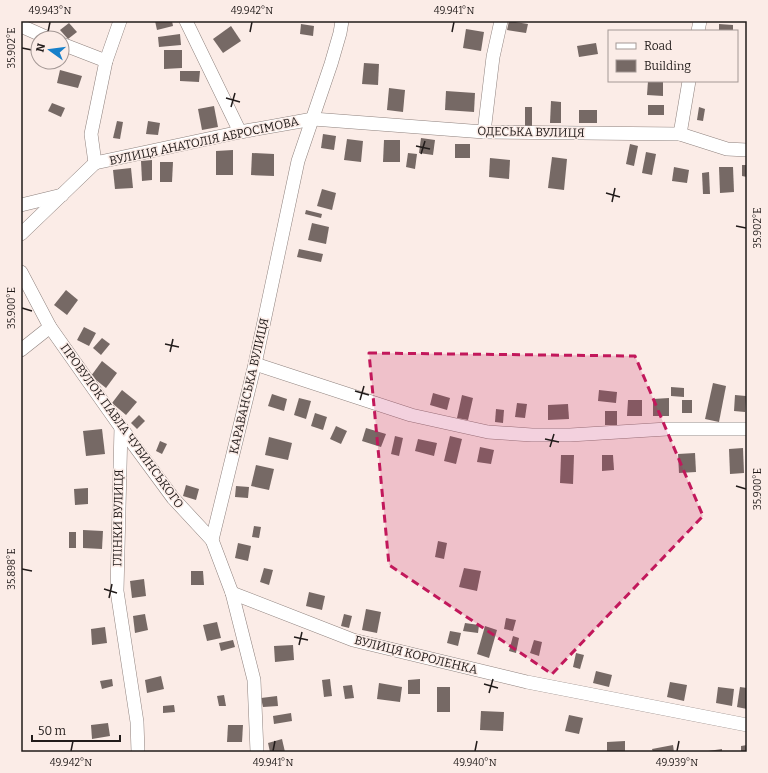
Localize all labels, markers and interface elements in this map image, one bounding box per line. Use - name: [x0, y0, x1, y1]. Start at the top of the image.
- text: 49.943°N: [29, 5, 72, 17]
- text: 49.942°N: [231, 5, 273, 17]
- text: 49.941°N: [434, 5, 474, 17]
- text: 35.902°E: [6, 27, 18, 69]
- north arrow: [30, 30, 70, 70]
- legend: [608, 30, 738, 82]
- text: Road: [644, 39, 672, 53]
- text: N: [33, 42, 48, 53]
- text: Building: [644, 59, 691, 73]
- street label: ВУЛИЦЯ АНАТОЛІЯ АБРОСІМОВА: [108, 114, 300, 168]
- street label: ОДЕСЬКА ВУЛИЦЯ: [477, 124, 585, 140]
- text: 35.902°E: [752, 207, 764, 249]
- text: 35.900°E: [6, 287, 18, 329]
- street label: КАРАВАНСЬКА ВУЛИЦЯ: [227, 316, 272, 455]
- street label: ПРОВУЛОК ПАВЛА ЧУБИНСЬКОГО: [58, 341, 186, 511]
- text: 35.900°E: [752, 468, 764, 510]
- street label: ГЛІНКИ ВУЛИЦЯ: [110, 469, 126, 567]
- text: 35.898°E: [6, 548, 18, 590]
- street label: ВУЛИЦЯ КОРОЛЕНКА: [353, 633, 480, 677]
- scale bar: [32, 717, 120, 743]
- text: 50 m: [38, 724, 67, 738]
- text: 49.942°N: [50, 757, 92, 769]
- text: 49.941°N: [253, 757, 293, 769]
- text: 49.940°N: [453, 757, 497, 769]
- text: 49.939°N: [656, 757, 698, 769]

